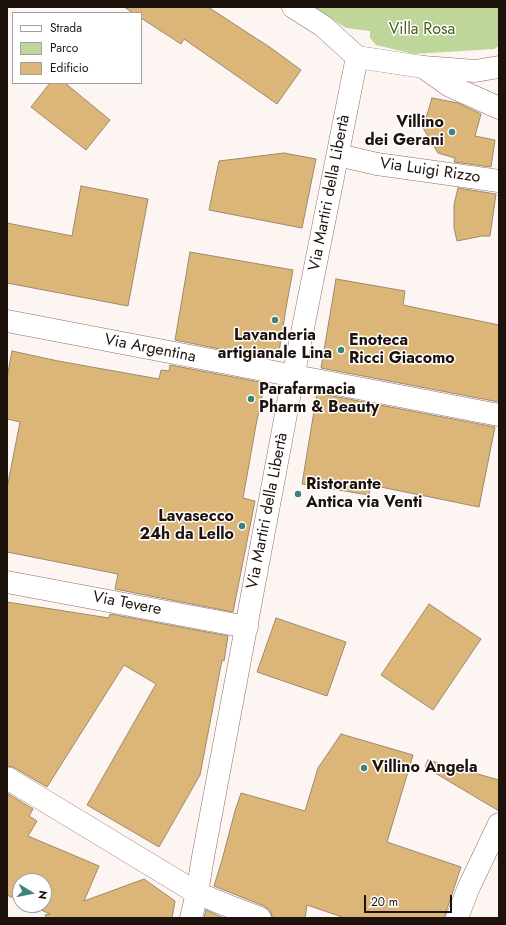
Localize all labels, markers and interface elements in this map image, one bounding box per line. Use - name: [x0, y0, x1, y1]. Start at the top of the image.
- legend: [12, 12, 142, 84]
- text: Strada: [50, 19, 82, 37]
- park label: Villa Rosa: [389, 20, 455, 40]
- text: Parco: [50, 39, 78, 57]
- text: Edificio: [50, 59, 89, 77]
- street label: Via Martiri della Libertà: [305, 113, 355, 273]
- place label: Villino dei Gerani: [365, 113, 444, 151]
- marker: Villino dei Gerani: [447, 127, 457, 137]
- street label: Via Luigi Rizzo: [378, 154, 482, 188]
- marker: Lavanderia artigianale Lina: [270, 315, 280, 325]
- place label: Lavanderia artigianale Lina: [218, 326, 332, 364]
- street label: Via Argentina: [103, 331, 197, 367]
- place label: Enoteca Ricci Giacomo: [349, 331, 455, 369]
- marker: Enoteca Ricci Giacomo: [336, 345, 346, 355]
- place label: Parafarmacia Pharm & Beauty: [259, 380, 379, 418]
- marker: Parafarmacia Pharm & Beauty: [246, 394, 256, 404]
- street label: Via Martiri della Libertà: [243, 431, 293, 591]
- place label: Ristorante Antica via Venti: [306, 475, 422, 513]
- marker: Ristorante Antica via Venti: [293, 489, 303, 499]
- place label: Lavasecco 24h da Lello: [139, 507, 234, 545]
- marker: Lavasecco 24h da Lello: [237, 521, 247, 531]
- street label: Via Tevere: [91, 588, 163, 620]
- place label: Villino Angela: [372, 758, 478, 778]
- marker: Villino Angela: [359, 763, 369, 773]
- north arrow: [12, 873, 52, 913]
- scale bar: [366, 887, 454, 913]
- text: N: [34, 889, 51, 901]
- text: 20 m: [371, 893, 398, 911]

